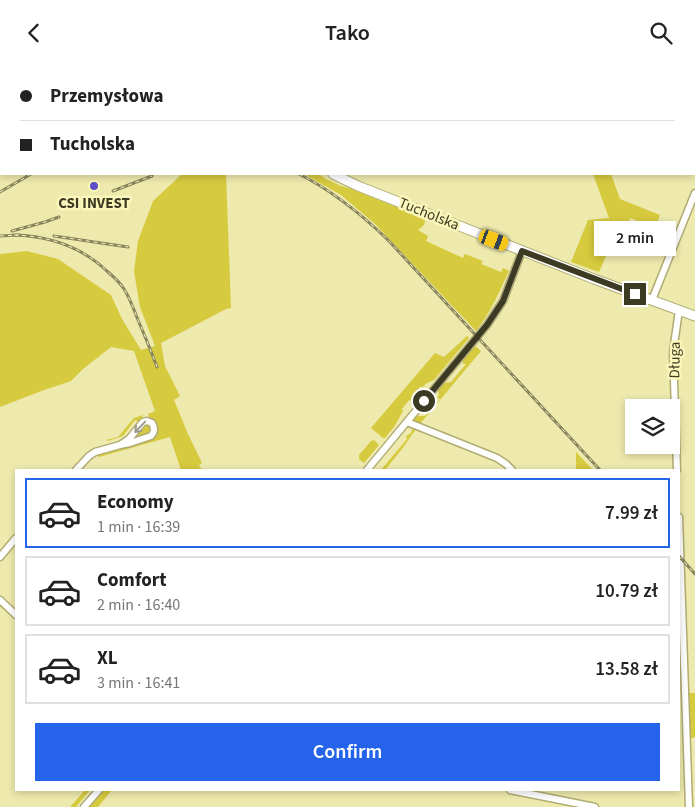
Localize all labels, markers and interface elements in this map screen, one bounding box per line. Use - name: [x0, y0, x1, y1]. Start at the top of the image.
- text: Tako: [325, 17, 370, 49]
- icon: back: [20, 19, 48, 47]
- icon: search: [647, 19, 675, 47]
- text: Przemysłowa: [50, 83, 164, 110]
- text: Tucholska: [50, 131, 135, 158]
- marker: CSI INVEST: [88, 180, 100, 192]
- street label: Tucholska: [396, 192, 462, 236]
- place label: CSI INVEST: [58, 193, 130, 214]
- callout: 2 min: [594, 221, 676, 257]
- text: 2 min: [616, 227, 654, 249]
- car: [477, 228, 510, 252]
- route end: [624, 283, 646, 305]
- street label: Długa: [664, 341, 686, 379]
- route start: [413, 390, 435, 412]
- map controls: [625, 399, 680, 454]
- button: layers: [625, 399, 680, 454]
- one-way arrow: [134, 421, 146, 433]
- text: Economy: [97, 489, 174, 516]
- icon: car: [37, 491, 82, 536]
- text: 7.99 zł: [605, 500, 658, 527]
- text: 1 min · 16:39: [97, 516, 180, 538]
- text: Comfort: [97, 567, 167, 594]
- icon: car: [37, 569, 82, 614]
- text: 10.79 zł: [595, 578, 658, 605]
- text: 2 min · 16:40: [97, 594, 180, 616]
- text: XL: [97, 645, 118, 672]
- icon: car: [37, 647, 82, 692]
- text: 13.58 zł: [595, 656, 658, 683]
- text: 3 min · 16:41: [97, 672, 180, 694]
- button: Confirm: [35, 723, 660, 781]

